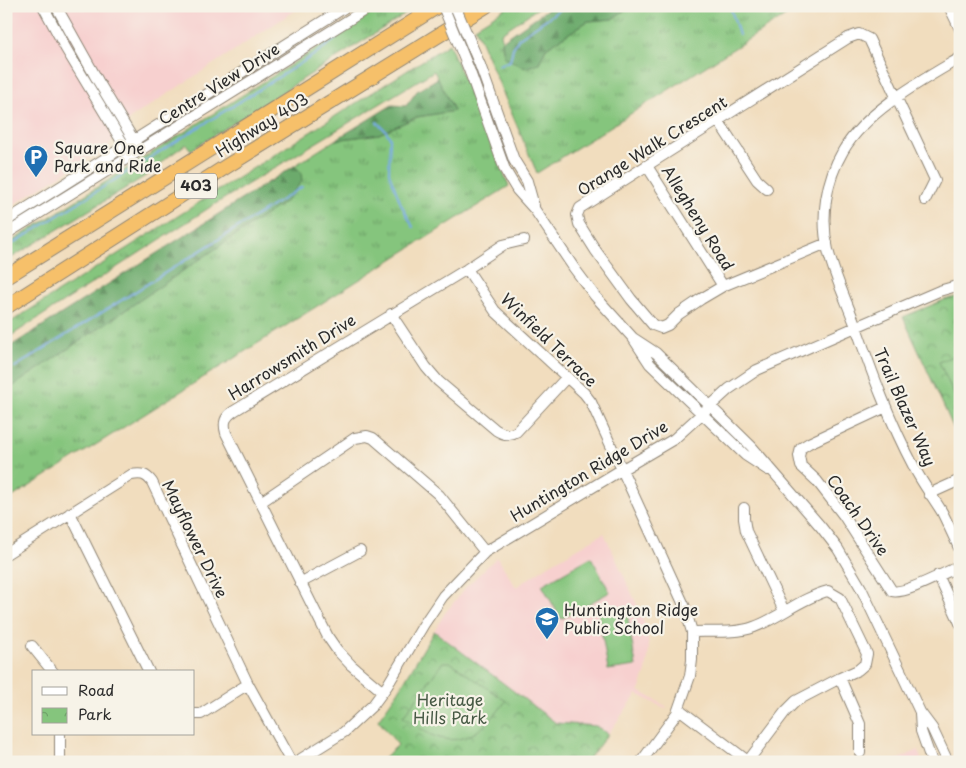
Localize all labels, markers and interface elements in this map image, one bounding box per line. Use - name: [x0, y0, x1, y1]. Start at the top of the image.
- street label: Centre View Drive: [153, 36, 284, 130]
- street label: Highway 403: [210, 86, 313, 162]
- street label: Orange Walk Crescent: [572, 89, 731, 201]
- place label: Square One Park and Ride: [54, 135, 161, 177]
- parking icon: Square One Park and Ride: [23, 144, 49, 178]
- street label: Allegheny Road: [657, 160, 741, 275]
- road number: 403: [175, 174, 217, 198]
- street label: Winfield Terrace: [496, 287, 603, 392]
- street label: Harrowsmith Drive: [223, 307, 360, 405]
- street label: Trail Blazer Way: [869, 344, 943, 470]
- street label: Huntington Ridge Drive: [505, 414, 672, 527]
- street label: Coach Drive: [822, 469, 896, 560]
- street label: Mayflower Drive: [157, 475, 235, 602]
- place label: Huntington Ridge Public School: [564, 597, 698, 639]
- school or university icon: Huntington Ridge Public School: [534, 606, 560, 640]
- legend: [32, 670, 195, 736]
- text: Road: [78, 678, 114, 701]
- park label: Heritage Hills Park: [413, 687, 487, 729]
- text: Park: [78, 702, 112, 725]

